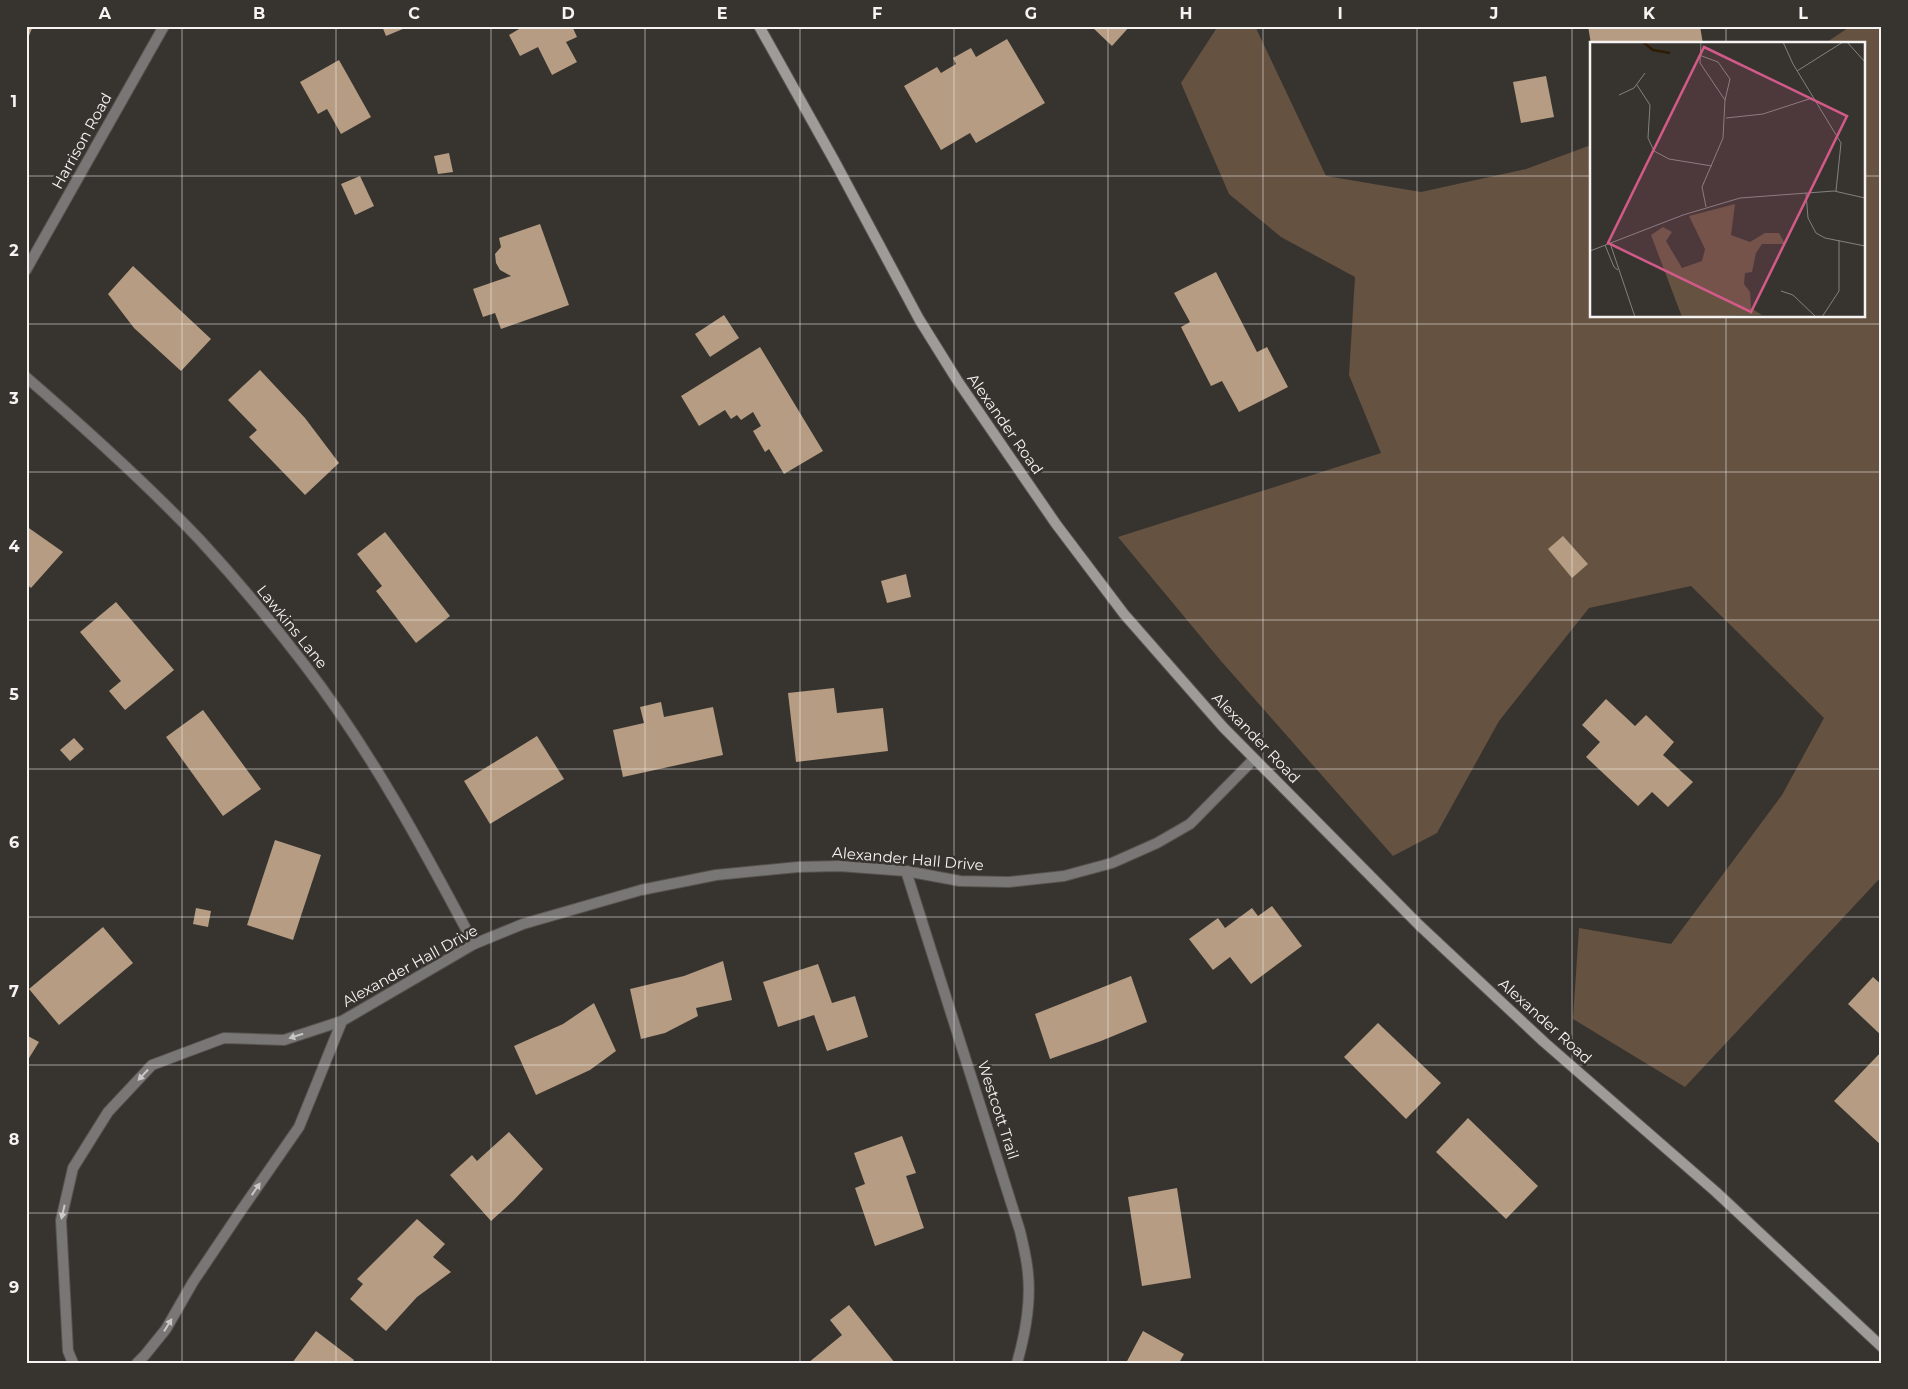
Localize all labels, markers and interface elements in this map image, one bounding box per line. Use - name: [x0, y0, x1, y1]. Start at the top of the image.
- text: A: [98, 4, 112, 23]
- text: B: [253, 4, 265, 23]
- text: C: [408, 4, 420, 23]
- text: D: [561, 4, 575, 23]
- text: E: [717, 4, 727, 23]
- text: F: [872, 4, 882, 23]
- text: G: [1025, 4, 1037, 23]
- text: H: [1180, 4, 1192, 23]
- text: I: [1337, 4, 1343, 23]
- text: J: [1489, 4, 1498, 23]
- text: K: [1643, 4, 1656, 23]
- text: L: [1798, 4, 1808, 23]
- inset map: [1590, 42, 1866, 318]
- street label: Harrison Road: [47, 89, 116, 192]
- text: 1: [11, 92, 17, 111]
- text: 2: [9, 241, 19, 260]
- street label: Alexander Road: [964, 370, 1047, 478]
- text: 3: [8, 389, 19, 408]
- text: 4: [8, 537, 20, 556]
- street label: Lawkins Lane: [253, 581, 332, 672]
- text: 5: [9, 685, 19, 704]
- street label: Alexander Road: [1208, 688, 1304, 787]
- text: 6: [9, 833, 19, 852]
- street label: Alexander Hall Drive: [832, 842, 985, 875]
- street label: Alexander Hall Drive: [339, 920, 481, 1011]
- street label: Alexander Road: [1495, 974, 1596, 1067]
- text: 7: [9, 982, 19, 1001]
- one-way arrow: [288, 1032, 303, 1040]
- street label: Westcott Trail: [974, 1058, 1023, 1161]
- one-way arrow: [137, 1068, 149, 1080]
- text: 8: [9, 1130, 19, 1149]
- one-way arrow: [251, 1182, 261, 1195]
- one-way arrow: [58, 1204, 66, 1220]
- text: 9: [9, 1278, 19, 1297]
- one-way arrow: [163, 1318, 172, 1332]

